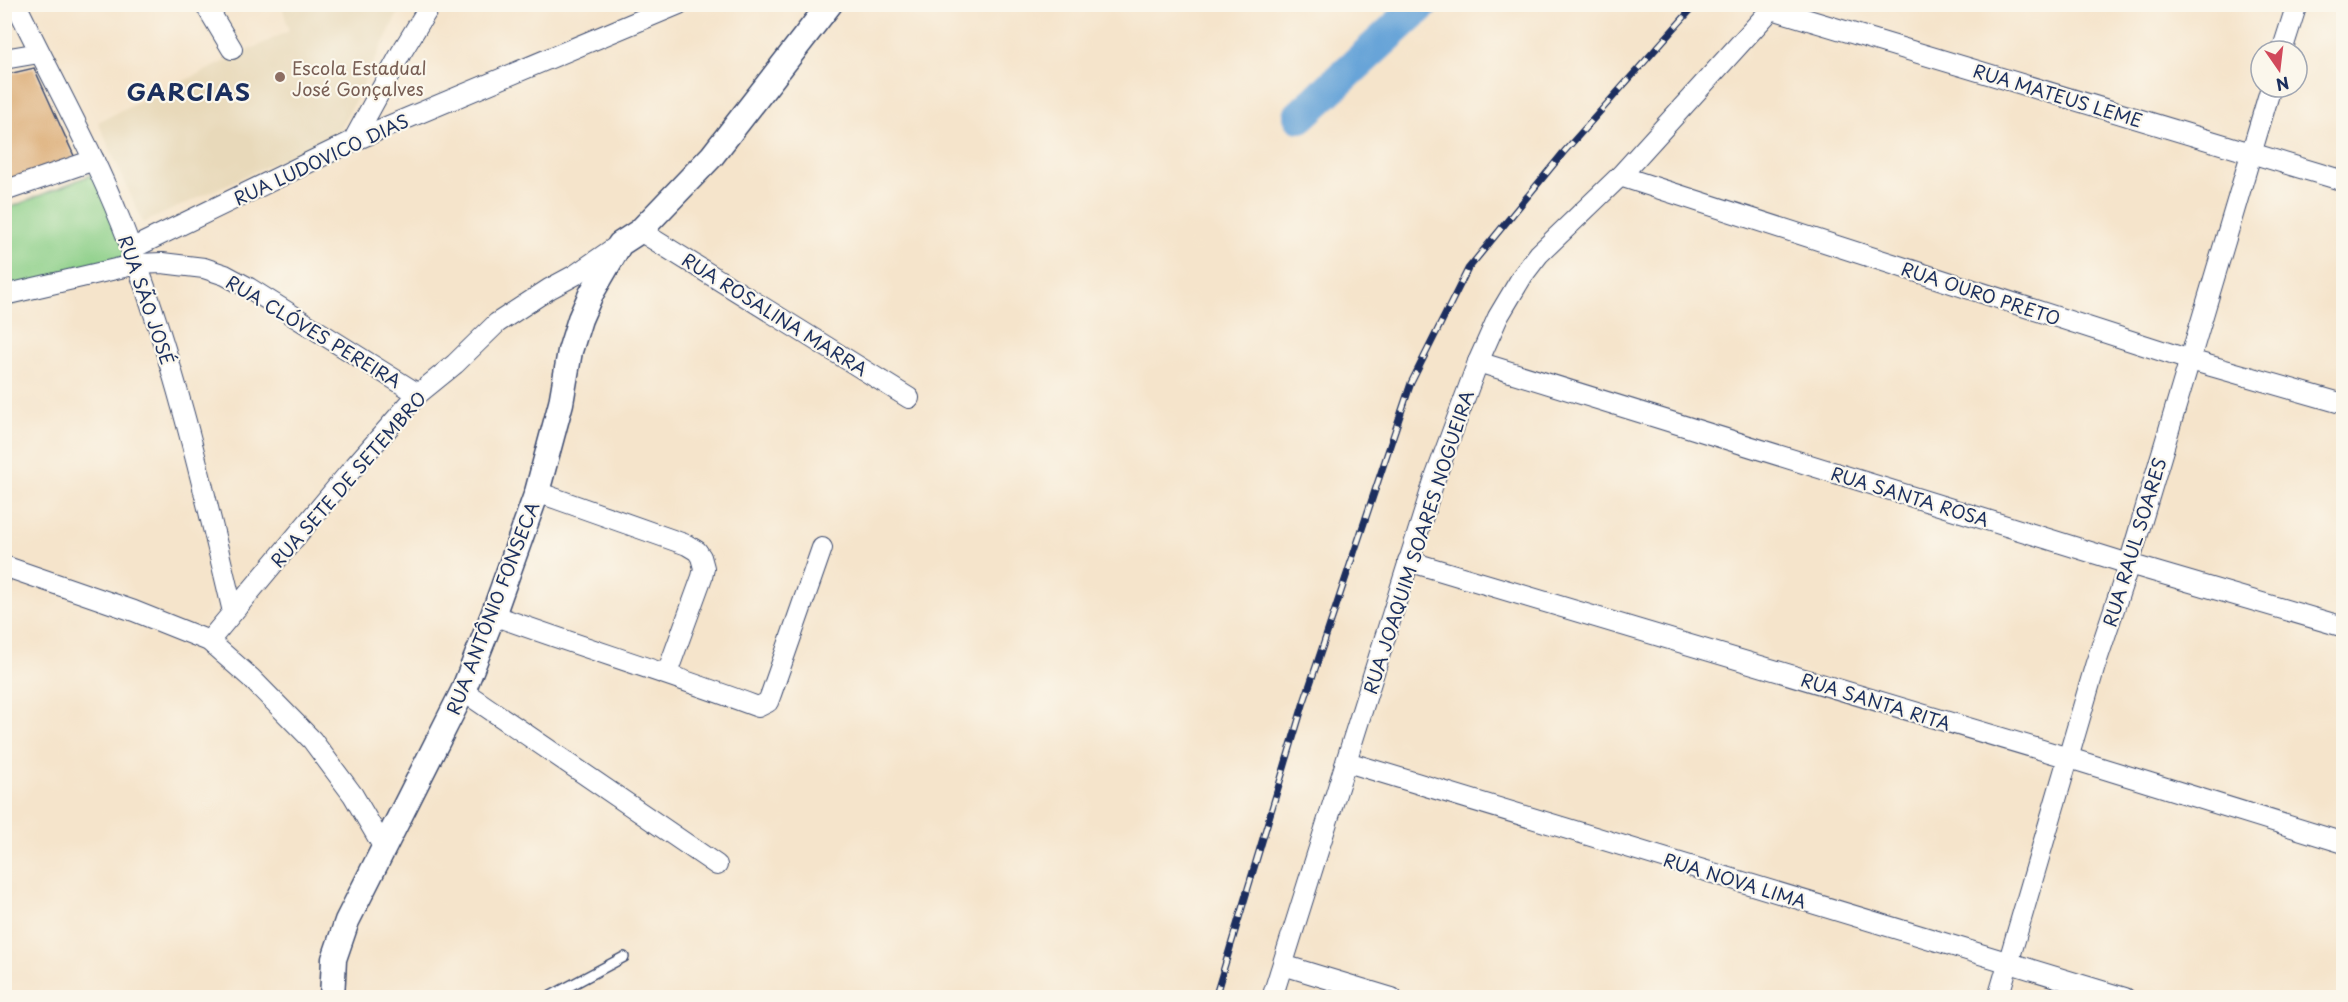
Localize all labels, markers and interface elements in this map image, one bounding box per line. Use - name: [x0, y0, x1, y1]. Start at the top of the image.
- north arrow: [2249, 39, 2309, 99]
- place label: Escola Estadual José Gonçalves: [292, 54, 427, 102]
- street label: RUA MATEUS LEME: [1970, 56, 2146, 134]
- marker: Escola Estadual José Gonçalves: [273, 70, 287, 84]
- text: N: [2274, 71, 2292, 98]
- district label: GARCIAS: [126, 73, 252, 109]
- street label: RUA LUDOVICO DIAS: [229, 106, 413, 212]
- street label: RUA SÃO JOSÉ: [112, 232, 182, 368]
- street label: RUA ROSALINA MARRA: [677, 246, 873, 382]
- street label: RUA OURO PRETO: [1898, 255, 2064, 331]
- street label: RUA CLÓVES PEREIRA: [221, 268, 407, 394]
- street label: RUA SETE DE SETEMBRO: [264, 385, 432, 573]
- street label: RUA JOAQUIM SOARES NOGUEIRA: [1356, 386, 1480, 697]
- street label: RUA RAUL SOARES: [2095, 454, 2173, 630]
- street label: RUA SANTA ROSA: [1828, 459, 1992, 533]
- street label: RUA ANTÔNIO FONSECA: [439, 498, 545, 718]
- street label: RUA SANTA RITA: [1798, 665, 1954, 737]
- street label: RUA NOVA LIMA: [1660, 845, 1810, 915]

